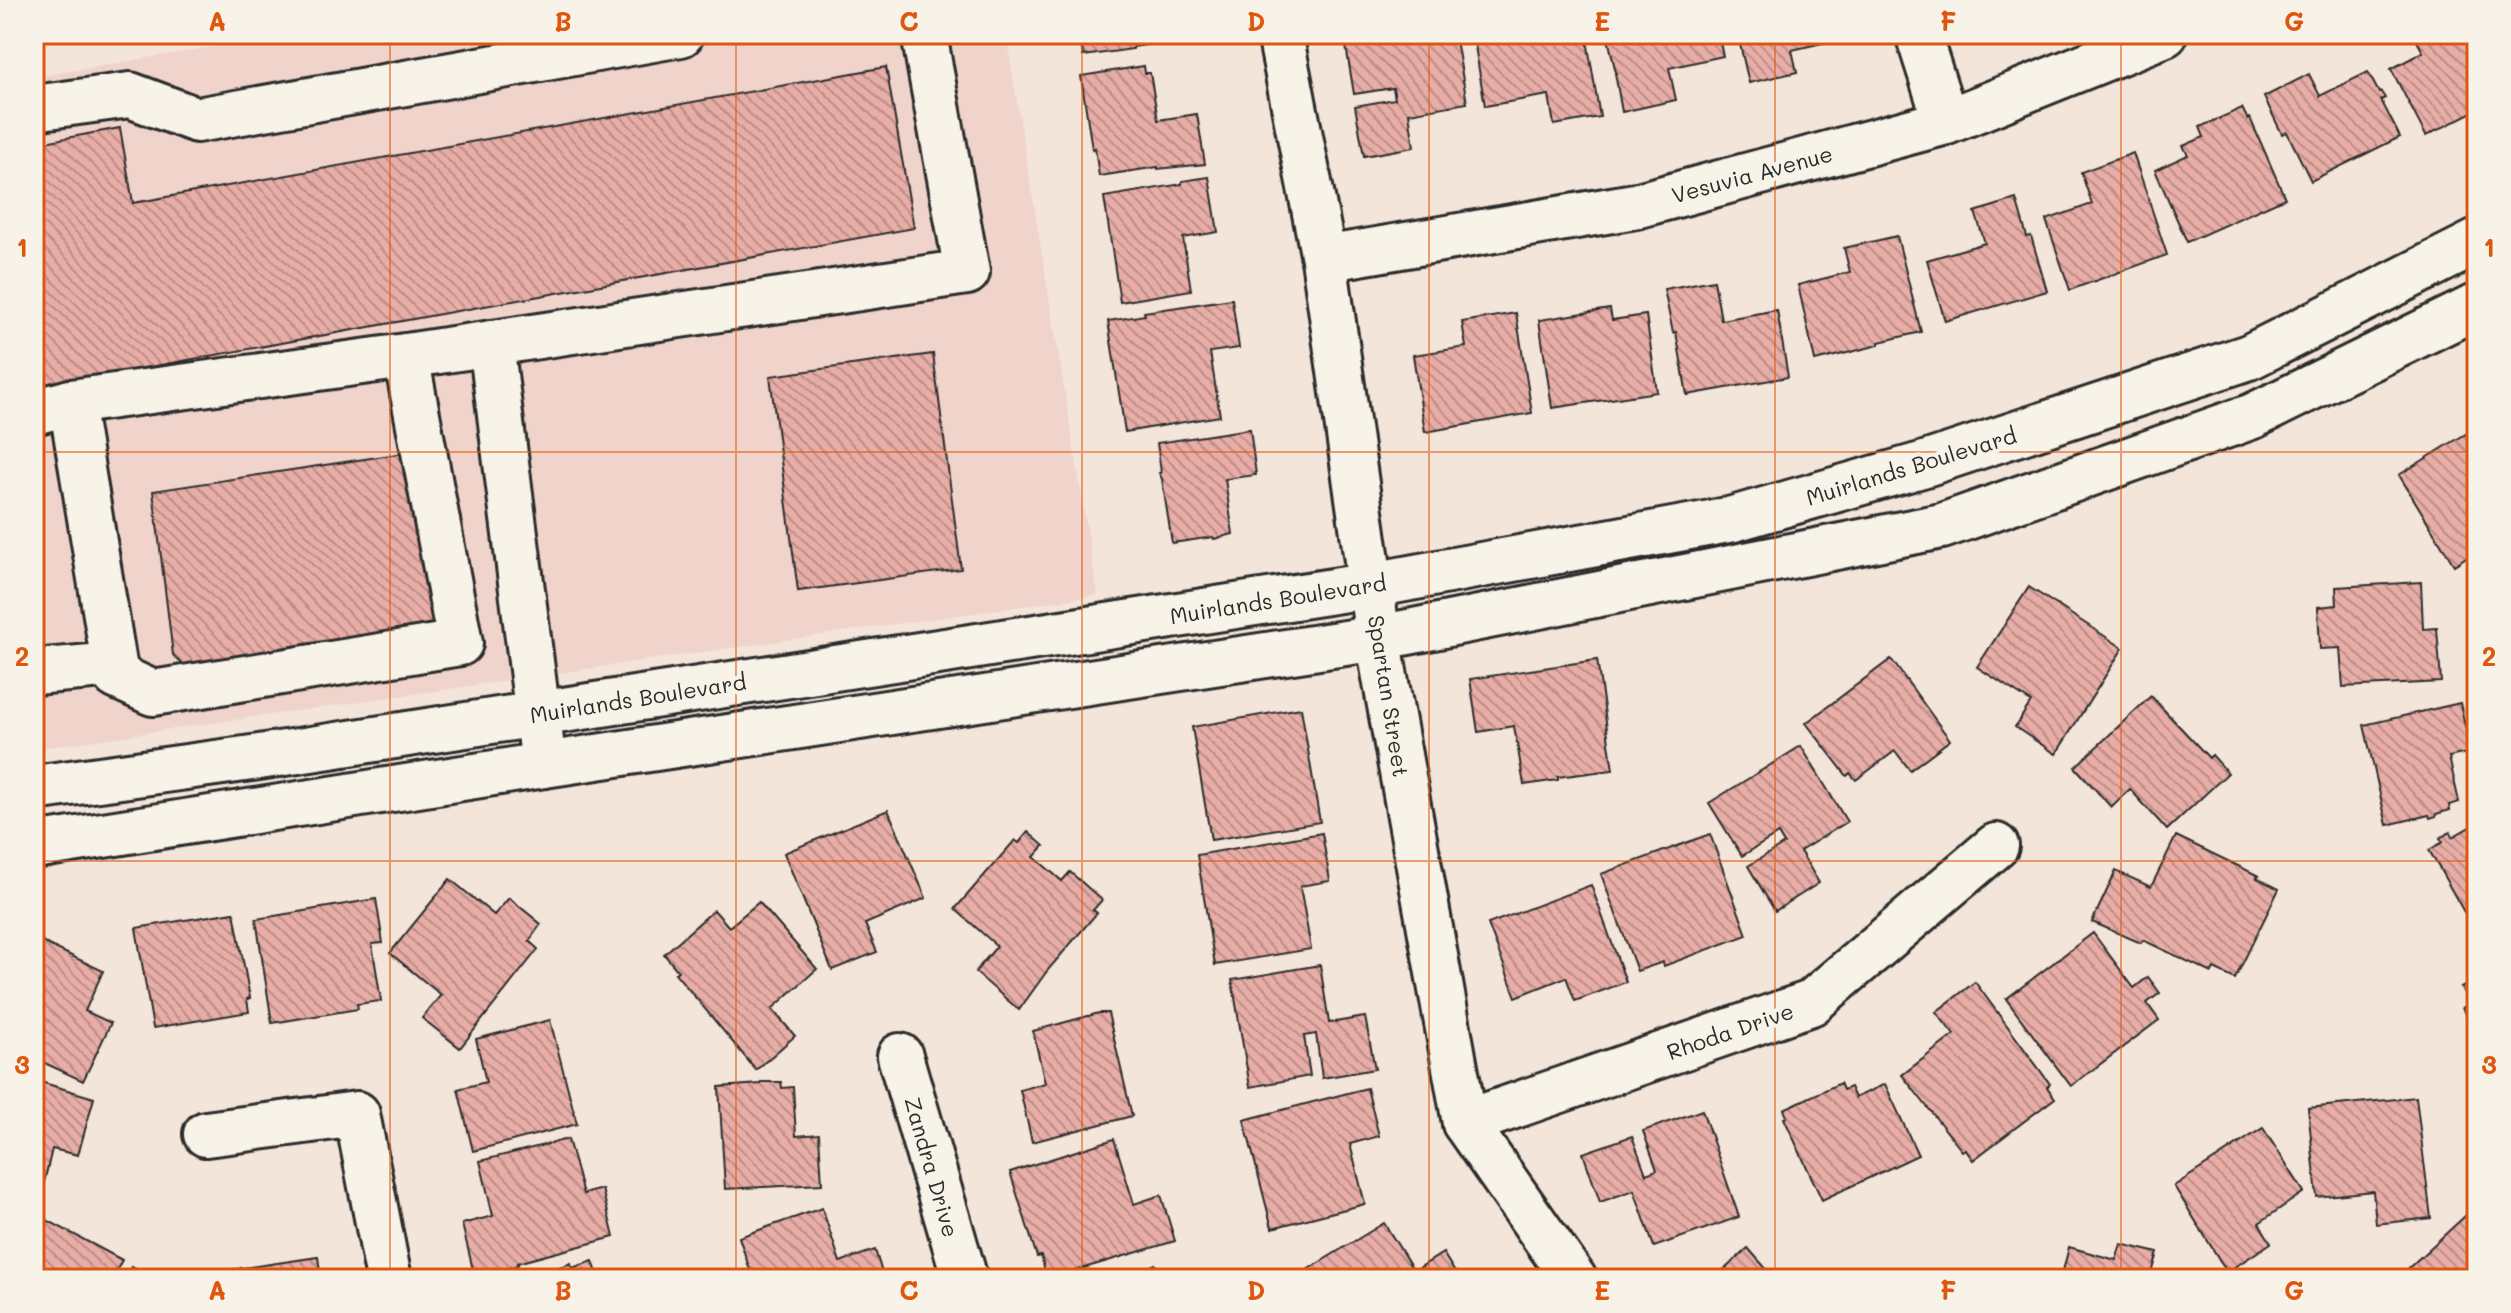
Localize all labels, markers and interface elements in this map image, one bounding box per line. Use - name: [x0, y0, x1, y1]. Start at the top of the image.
- text: A: [208, 4, 226, 38]
- text: B: [554, 4, 572, 38]
- text: C: [899, 4, 919, 38]
- text: D: [1247, 4, 1265, 38]
- text: E: [1594, 4, 1610, 38]
- text: F: [1940, 4, 1956, 38]
- text: G: [2284, 4, 2304, 38]
- street label: Vesuvia Avenue: [1668, 139, 1836, 209]
- text: 1: [16, 230, 28, 264]
- text: 1: [2483, 230, 2495, 264]
- street label: Muirlands Boulevard: [1802, 420, 2020, 512]
- street label: Muirlands Boulevard: [1168, 568, 1388, 630]
- street label: Spartan Street: [1362, 613, 1416, 779]
- text: 2: [15, 639, 29, 673]
- text: 2: [2482, 639, 2496, 673]
- street label: Muirlands Boulevard: [528, 667, 748, 729]
- street label: Rhoda Drive: [1663, 996, 1797, 1066]
- text: 3: [14, 1047, 30, 1081]
- text: 3: [2481, 1047, 2497, 1081]
- street label: Zandra Drive: [898, 1094, 966, 1240]
- text: A: [208, 1273, 226, 1307]
- text: B: [554, 1273, 572, 1307]
- text: C: [899, 1273, 919, 1307]
- text: D: [1247, 1273, 1265, 1307]
- text: E: [1594, 1273, 1610, 1307]
- text: F: [1940, 1273, 1956, 1307]
- text: G: [2284, 1273, 2304, 1307]

